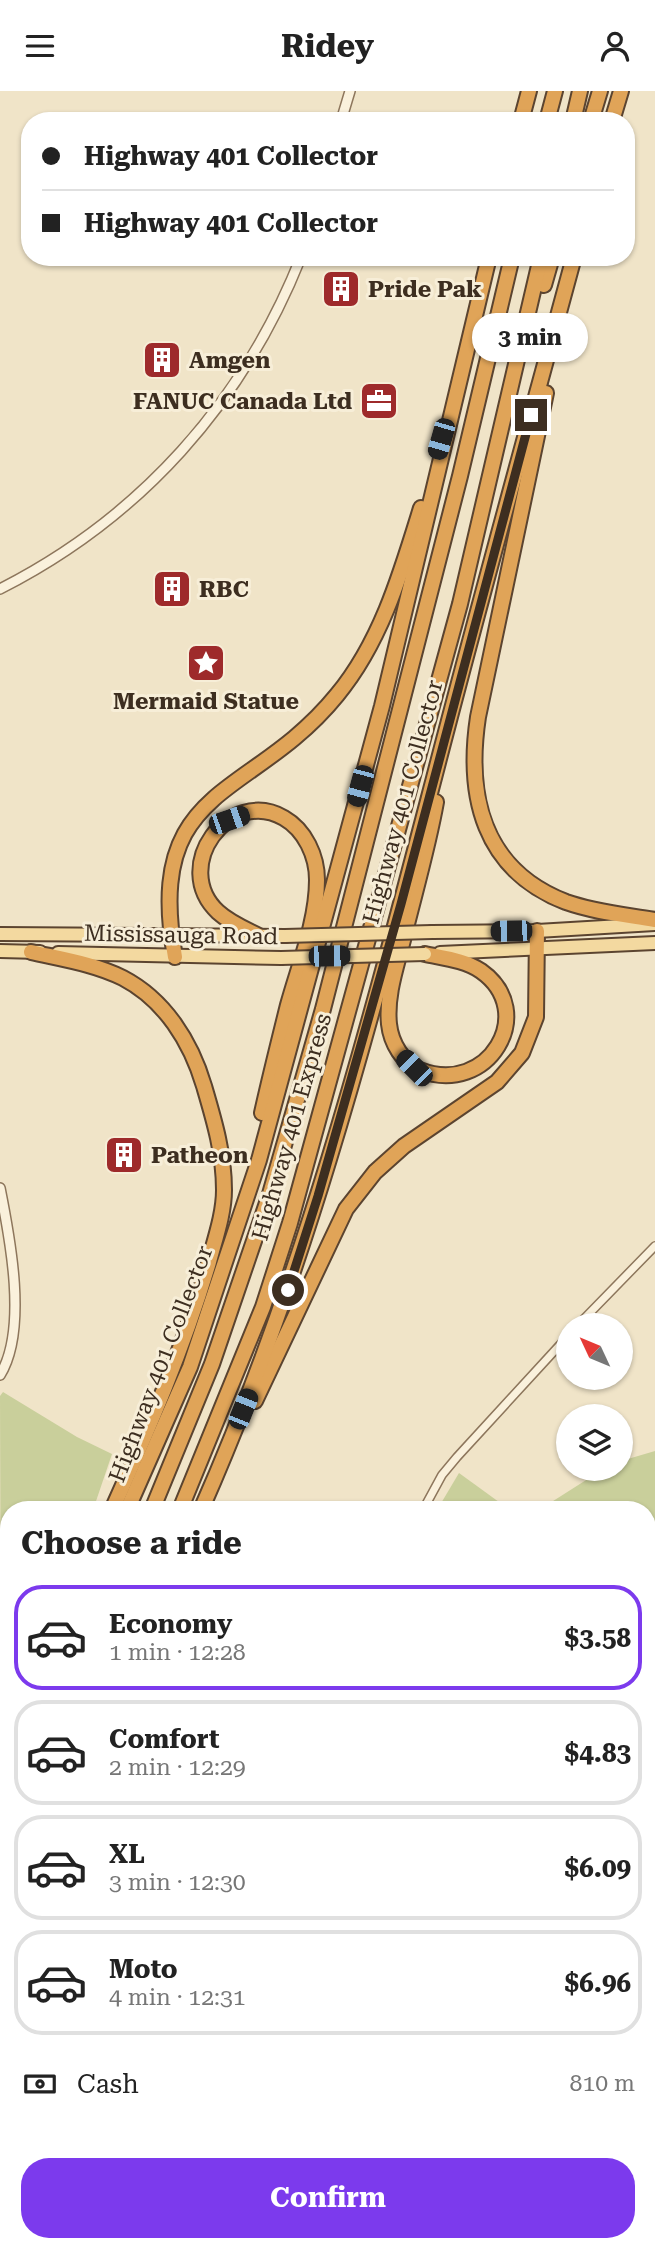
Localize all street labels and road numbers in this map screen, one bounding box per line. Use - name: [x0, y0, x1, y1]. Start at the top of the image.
- street label: Highway 401 Collector: [357, 677, 449, 927]
- street label: Mississauga Road: [84, 920, 279, 950]
- street label: Highway 401 Express: [247, 1010, 337, 1244]
- street label: Highway 401 Collector: [103, 1242, 219, 1486]

